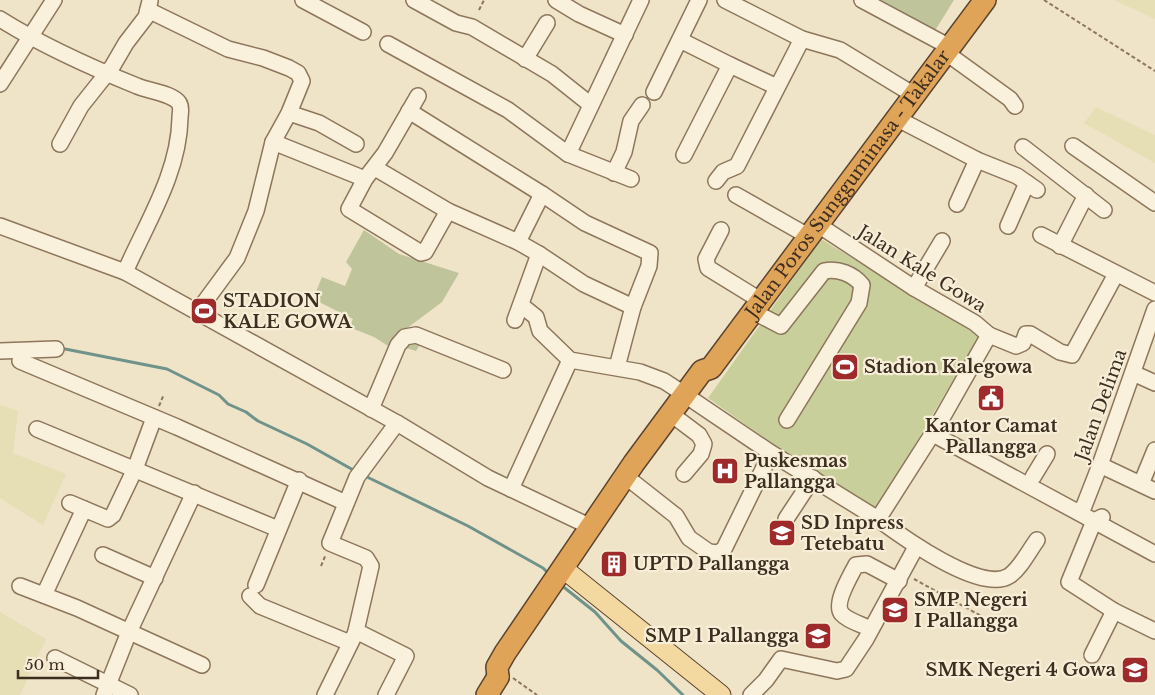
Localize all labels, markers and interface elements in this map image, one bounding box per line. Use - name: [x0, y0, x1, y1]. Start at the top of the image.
- street label: Jalan Poros Sungguminasa - Takalar: [740, 45, 955, 324]
- street label: Jalan Kale Gowa: [852, 220, 990, 317]
- place label: STADION KALE GOWA: [223, 290, 353, 333]
- sports icon: STADION KALE GOWA: [189, 296, 219, 326]
- street label: Jalan Delima: [1070, 346, 1131, 466]
- sports icon: Stadion Kalegowa: [830, 352, 860, 382]
- place label: Stadion Kalegowa: [864, 356, 1033, 378]
- public building icon: Kantor Camat Pallangga: [976, 383, 1006, 413]
- place label: Kantor Camat Pallangga: [925, 415, 1057, 458]
- place label: Puskesmas Pallangga: [744, 450, 847, 493]
- hospital icon: Puskesmas Pallangga: [710, 456, 740, 486]
- place label: SD Inpress Tetebatu: [801, 512, 904, 555]
- school or university icon: SD Inpress Tetebatu: [767, 518, 797, 548]
- building icon: UPTD Pallangga: [599, 549, 629, 579]
- place label: UPTD Pallangga: [633, 553, 790, 575]
- place label: SMP Negeri I Pallangga: [914, 589, 1028, 632]
- school or university icon: SMP Negeri I Pallangga: [880, 595, 910, 625]
- school or university icon: SMP 1 Pallangga: [803, 621, 833, 651]
- place label: SMP 1 Pallangga: [645, 625, 800, 647]
- scale bar: [18, 648, 98, 680]
- text: 50 m: [25, 655, 65, 674]
- school or university icon: SMK Negeri 4 Gowa: [1120, 655, 1150, 685]
- place label: SMK Negeri 4 Gowa: [926, 659, 1117, 681]

